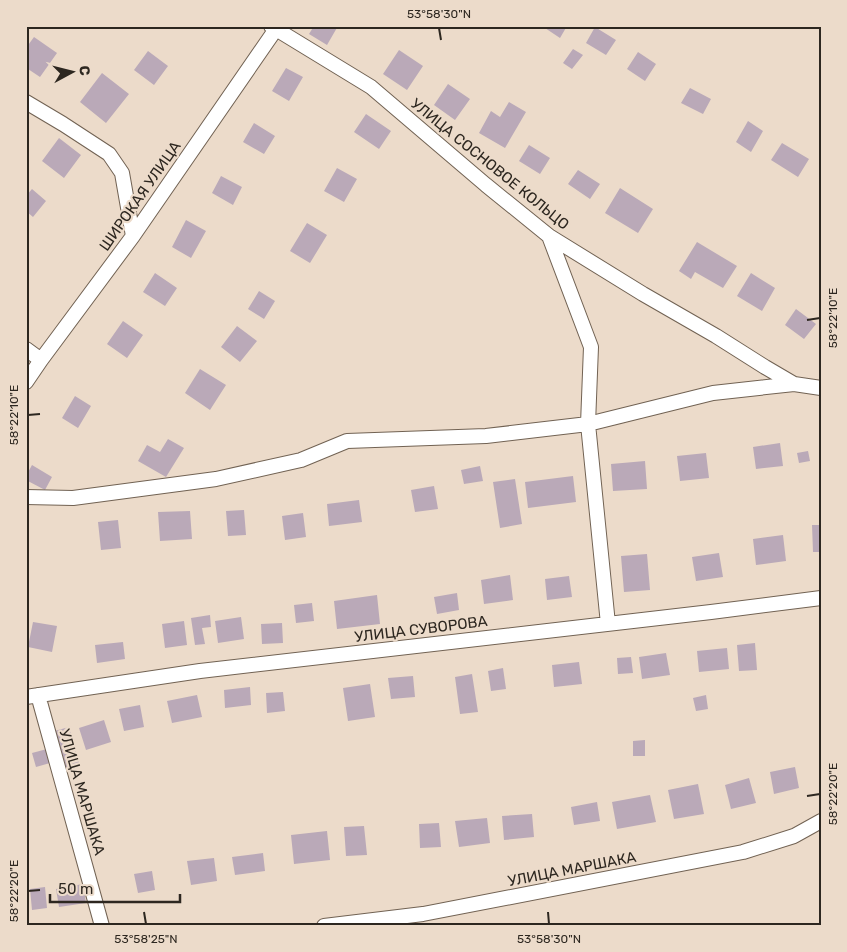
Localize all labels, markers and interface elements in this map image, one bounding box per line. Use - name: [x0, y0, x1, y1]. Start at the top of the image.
- text: 53°58'30"N: [407, 7, 471, 21]
- north arrow: [48, 48, 98, 98]
- text: С: [75, 65, 93, 77]
- street label: УЛИЦА СОСНОВОЕ КОЛЬЦО: [407, 95, 573, 233]
- street label: ШИРОКАЯ УЛИЦА: [95, 138, 185, 254]
- text: 58°22'10"E: [826, 288, 840, 348]
- text: 58°22'10"E: [7, 385, 21, 445]
- street label: УЛИЦА СУВОРОВА: [354, 612, 488, 646]
- street label: УЛИЦА МАРШАКА: [55, 727, 109, 857]
- text: 58°22'20"E: [826, 763, 840, 825]
- street label: УЛИЦА МАРШАКА: [506, 848, 638, 890]
- text: 58°22'20"E: [7, 860, 21, 922]
- scale bar: [50, 872, 180, 904]
- text: 50 m: [58, 880, 93, 898]
- text: 53°58'25"N: [114, 932, 178, 946]
- text: 53°58'30"N: [517, 932, 581, 946]

